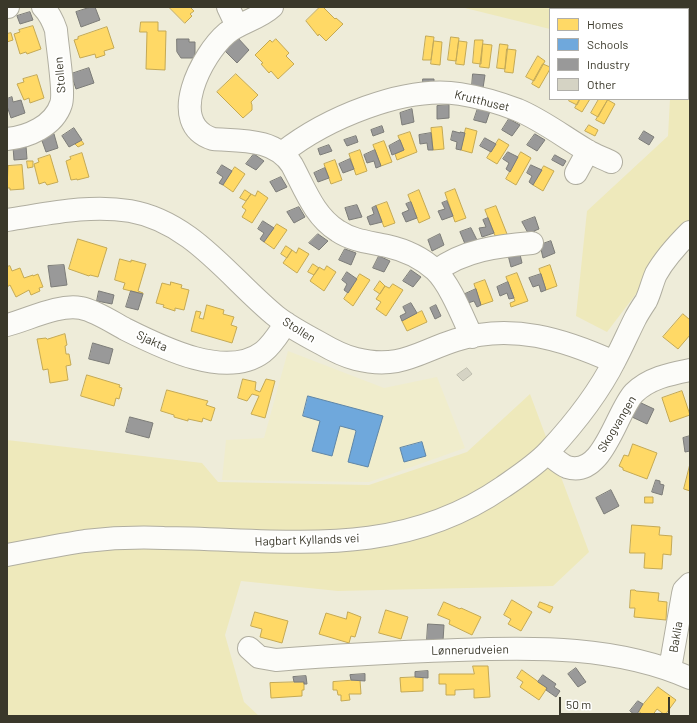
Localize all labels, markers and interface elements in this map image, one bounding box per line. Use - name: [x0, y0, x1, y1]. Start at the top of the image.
- legend: [549, 8, 689, 100]
- text: Homes: [587, 17, 623, 31]
- text: Schools: [587, 37, 628, 51]
- street label: Stollen: [51, 56, 69, 94]
- text: Industry: [587, 57, 630, 71]
- text: Other: [587, 77, 616, 91]
- street label: Krutthuset: [453, 87, 511, 115]
- street label: Stollen: [280, 314, 318, 346]
- street label: Sjakta: [134, 328, 170, 354]
- street label: Skogvangen: [595, 393, 639, 455]
- street label: Hagbart Kyllands vei: [254, 531, 360, 549]
- street label: Baklia: [666, 620, 686, 654]
- street label: Lønnerudveien: [431, 642, 509, 658]
- scale bar: [561, 689, 672, 715]
- text: 50 m: [566, 697, 591, 711]

